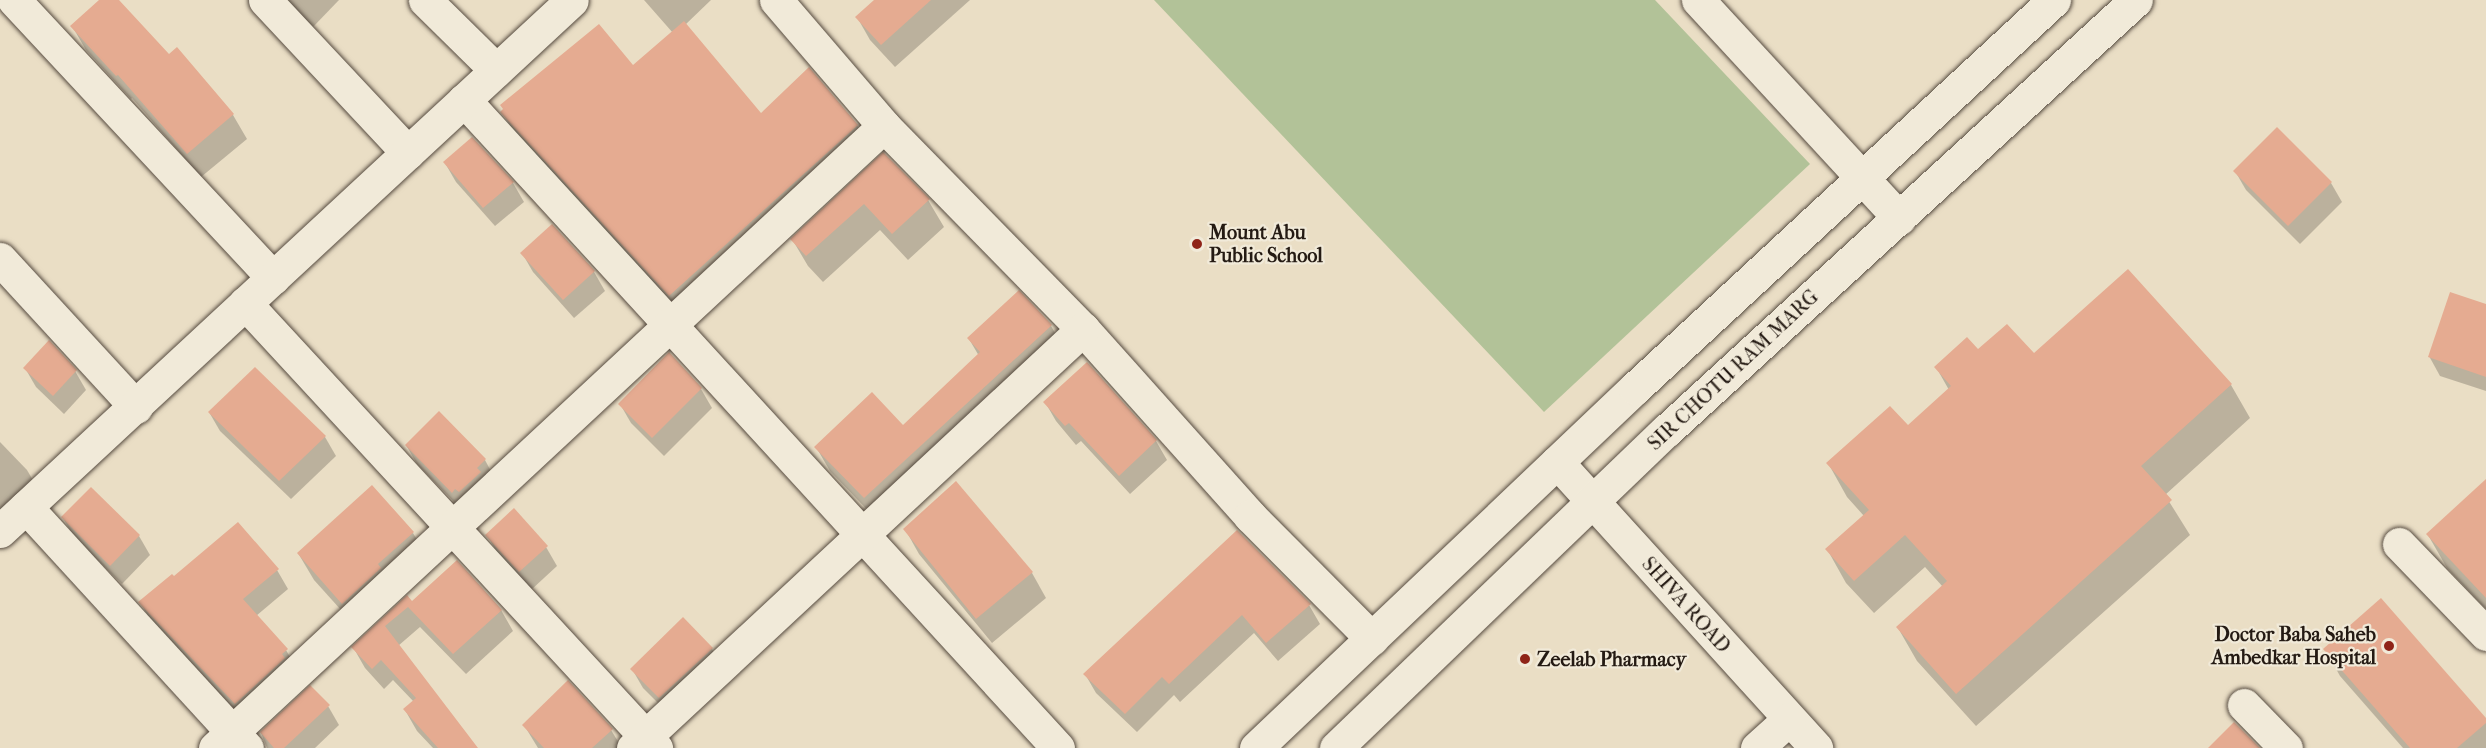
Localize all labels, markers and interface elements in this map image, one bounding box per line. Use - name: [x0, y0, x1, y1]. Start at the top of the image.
- place label: Mount Abu Public School: [1209, 220, 1323, 267]
- marker: Mount Abu Public School: [1190, 237, 1204, 251]
- street label: SIR CHOTU RAM MARG: [1643, 285, 1823, 455]
- street label: SHIVA ROAD: [1637, 552, 1735, 658]
- place label: Doctor Baba Saheb Ambedkar Hospital: [2211, 622, 2376, 669]
- marker: Doctor Baba Saheb Ambedkar Hospital: [2380, 637, 2398, 655]
- place label: Zeelab Pharmacy: [1537, 647, 1686, 671]
- marker: Zeelab Pharmacy: [1518, 652, 1532, 666]

